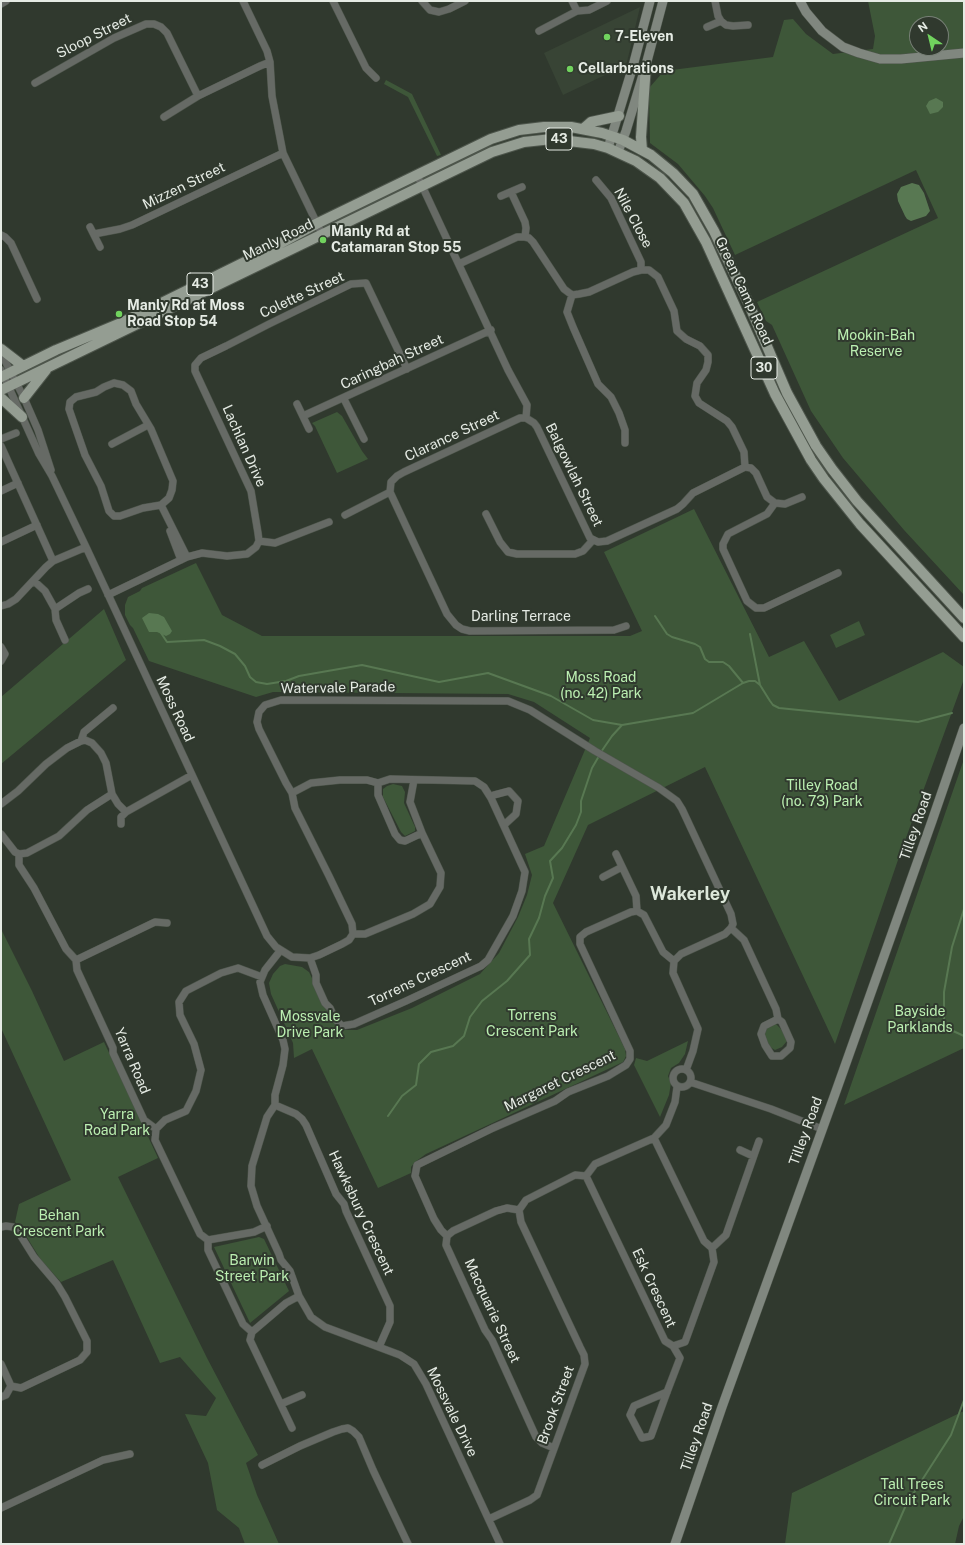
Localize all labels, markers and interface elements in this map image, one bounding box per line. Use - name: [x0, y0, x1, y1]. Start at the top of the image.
- street label: Sloop Street: [54, 10, 134, 62]
- north arrow: [909, 16, 949, 56]
- text: N: [916, 20, 930, 34]
- place label: 7-Eleven: [615, 29, 674, 45]
- marker: 7-Eleven: [602, 32, 612, 42]
- place label: Cellarbrations: [578, 61, 674, 77]
- marker: Cellarbrations: [565, 64, 575, 74]
- road number: 43: [546, 128, 572, 150]
- street label: Mizzen Street: [140, 159, 228, 213]
- street label: Nile Close: [610, 185, 656, 251]
- street label: Manly Road: [240, 216, 316, 264]
- place label: Manly Rd at Catamaran Stop 55: [331, 224, 461, 256]
- street label: Green Camp Road: [712, 234, 776, 348]
- marker: Manly Rd at Catamaran Stop 55: [318, 235, 328, 245]
- street label: Colette Street: [257, 268, 347, 322]
- road number: 43: [187, 273, 213, 295]
- place label: Manly Rd at Moss Road Stop 54: [127, 298, 245, 330]
- marker: Manly Rd at Moss Road Stop 54: [114, 309, 124, 319]
- park label: Mookin-Bah Reserve: [837, 328, 915, 360]
- street label: Caringbah Street: [338, 331, 446, 393]
- road number: 30: [751, 357, 777, 379]
- street label: Lachlan Drive: [218, 402, 270, 490]
- street label: Clarance Street: [402, 407, 502, 465]
- street label: Balgowlah Street: [542, 421, 606, 529]
- street label: Darling Terrace: [471, 609, 571, 625]
- park label: Moss Road (no. 42) Park: [560, 670, 642, 702]
- street label: Moss Road: [152, 673, 198, 745]
- street label: Watervale Parade: [281, 679, 395, 697]
- park label: Tilley Road (no. 73) Park: [781, 778, 863, 810]
- street label: Tilley Road: [896, 789, 936, 863]
- district label: Wakerley: [650, 883, 730, 905]
- street label: Torrens Crescent: [366, 948, 474, 1010]
- park label: Bayside Parklands: [887, 1004, 953, 1036]
- park label: Torrens Crescent Park: [486, 1008, 578, 1040]
- park label: Mossvale Drive Park: [277, 1009, 343, 1042]
- street label: Yarra Road: [111, 1025, 153, 1097]
- street label: Margaret Crescent: [501, 1047, 619, 1115]
- street label: Tilley Road: [786, 1094, 826, 1168]
- park label: Yarra Road Park: [84, 1107, 150, 1140]
- street label: Hawksbury Crescent: [325, 1148, 397, 1278]
- park label: Behan Crescent Park: [13, 1208, 105, 1240]
- street label: Esk Crescent: [628, 1246, 680, 1330]
- park label: Barwin Street Park: [215, 1253, 289, 1286]
- street label: Macquarie Street: [461, 1256, 523, 1366]
- street label: Brook Street: [534, 1363, 578, 1447]
- street label: Mossvale Drive: [423, 1364, 481, 1460]
- street label: Tilley Road: [677, 1400, 717, 1474]
- park label: Tall Trees Circuit Park: [874, 1477, 950, 1510]

